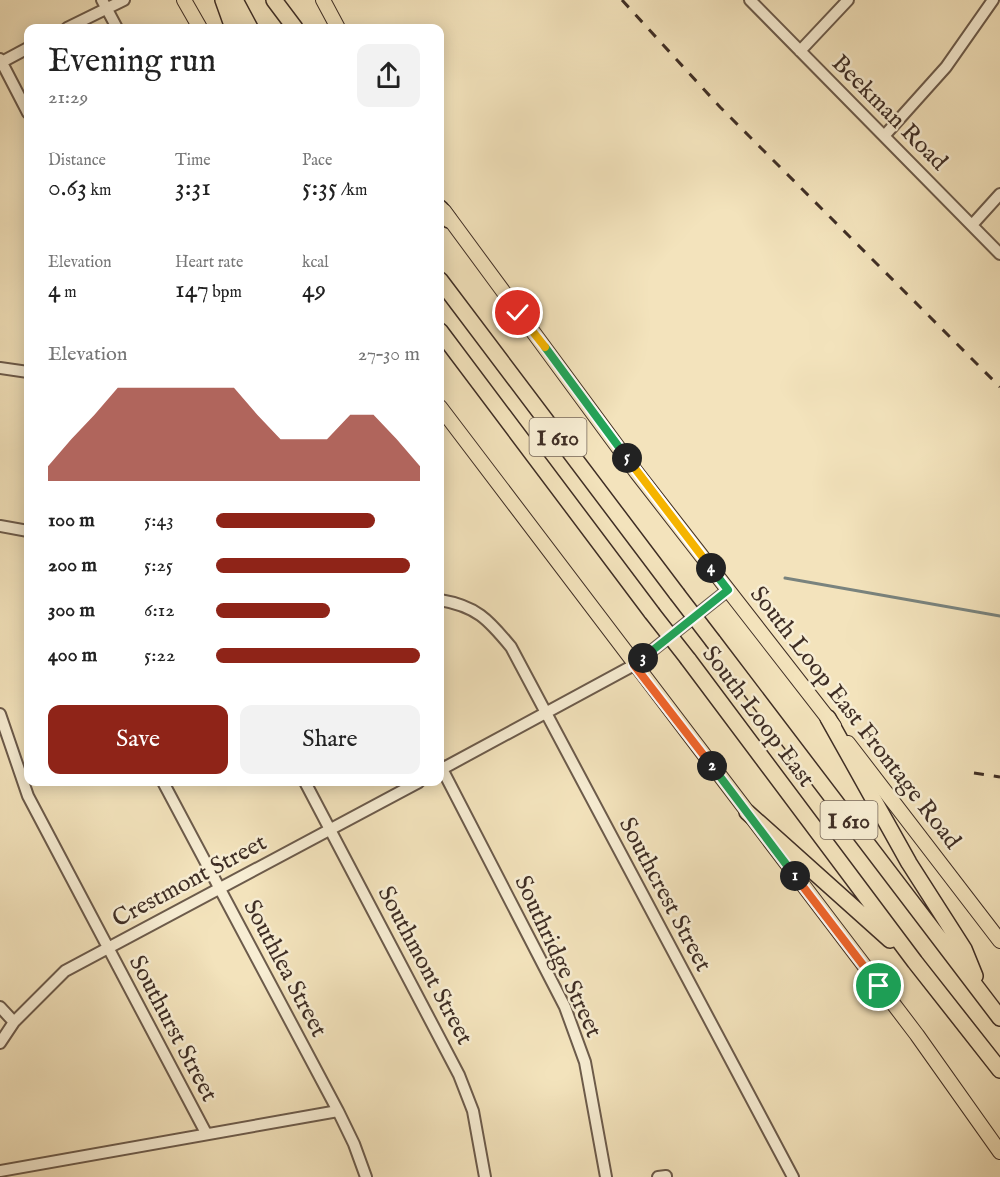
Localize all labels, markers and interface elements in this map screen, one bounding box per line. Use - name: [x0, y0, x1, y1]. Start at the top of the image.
- text: Evening run: [48, 41, 216, 83]
- button: share: [357, 44, 420, 107]
- street label: Beekman Road: [824, 48, 954, 178]
- text: 21:29: [48, 85, 88, 110]
- text: Distance: [48, 151, 106, 171]
- text: Time: [175, 151, 211, 171]
- text: Pace: [302, 151, 332, 171]
- text: 0.63: [48, 171, 87, 204]
- text: 3:31: [175, 171, 211, 204]
- text: 5:35: [302, 171, 337, 204]
- text: km: [87, 181, 111, 201]
- text: /km: [337, 181, 367, 201]
- text: Elevation: [48, 253, 111, 273]
- text: Heart rate: [175, 253, 243, 273]
- text: kcal: [302, 253, 329, 273]
- text: 4: [48, 273, 61, 306]
- text: 147: [175, 273, 209, 306]
- text: 49: [302, 273, 326, 306]
- text: m: [61, 283, 77, 303]
- text: bpm: [209, 283, 242, 303]
- pin: [492, 287, 543, 338]
- icon: check: [501, 296, 534, 329]
- text: Elevation: [48, 342, 127, 367]
- text: 27–30 m: [358, 342, 420, 367]
- road number: I 610: [530, 418, 586, 456]
- pin: 5: [612, 443, 642, 473]
- text: 5: [624, 448, 630, 468]
- text: 100 m: [48, 508, 95, 533]
- text: 5:43: [144, 508, 174, 533]
- text: 200 m: [48, 553, 97, 578]
- text: 5:25: [144, 553, 173, 578]
- pin: 4: [696, 553, 726, 583]
- text: 4: [707, 558, 715, 578]
- street label: South Loop East Frontage Road: [742, 580, 967, 856]
- text: 300 m: [48, 598, 95, 623]
- text: 6:12: [144, 598, 175, 623]
- street label: South Loop East: [695, 640, 821, 794]
- text: 400 m: [48, 643, 97, 668]
- text: 5:22: [144, 643, 175, 668]
- pin: 3: [628, 643, 658, 673]
- text: 3: [640, 648, 646, 668]
- button: Save: [48, 705, 228, 774]
- button: Share: [240, 705, 420, 774]
- pin: 2: [697, 751, 727, 781]
- text: 2: [708, 756, 716, 776]
- road number: I 610: [820, 801, 878, 839]
- street label: Southcrest Street: [611, 812, 718, 977]
- street label: Crestmont Street: [107, 828, 272, 935]
- pin: 1: [780, 861, 810, 891]
- text: 1: [792, 866, 798, 886]
- street label: Southridge Street: [507, 871, 609, 1043]
- street label: Southmont Street: [370, 881, 480, 1051]
- street label: Southlea Street: [235, 895, 334, 1043]
- street label: Southurst Street: [121, 950, 224, 1107]
- pin: [853, 960, 904, 1011]
- icon: arrive: [862, 969, 895, 1002]

